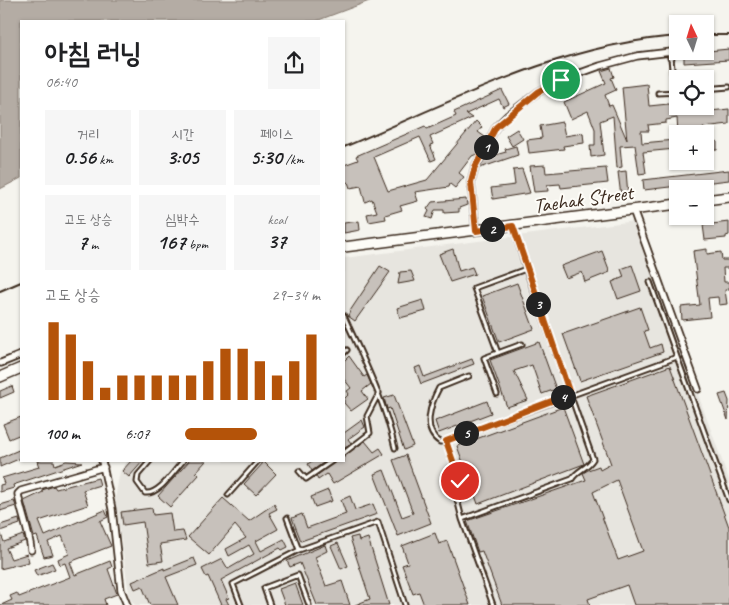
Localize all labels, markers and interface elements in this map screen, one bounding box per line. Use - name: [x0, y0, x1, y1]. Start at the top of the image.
- north arrow: [669, 15, 714, 60]
- map controls: [669, 15, 714, 225]
- text: 아침 러닝: [45, 35, 142, 70]
- button: share: [268, 37, 320, 89]
- pin: [540, 59, 582, 101]
- icon: arrive: [547, 66, 575, 94]
- button: locate: [669, 70, 714, 115]
- text: 06:40: [45, 72, 77, 92]
- button: +: [669, 125, 714, 170]
- text: 거리: [77, 126, 99, 143]
- text: 시간: [171, 126, 194, 143]
- text: 페이스: [260, 126, 294, 143]
- pin: 1: [474, 134, 498, 160]
- text: 1: [483, 139, 490, 156]
- text: 0.56: [63, 144, 96, 170]
- text: 3:05: [166, 144, 199, 170]
- text: 5:30: [250, 144, 282, 170]
- text: km: [96, 151, 113, 168]
- text: /km: [282, 151, 304, 168]
- street label: Taehak Street: [532, 179, 636, 219]
- button: −: [669, 180, 714, 225]
- text: 고도 상승: [64, 211, 112, 228]
- text: 심박수: [166, 211, 199, 228]
- text: kcal: [268, 211, 286, 228]
- pin: 2: [480, 216, 504, 242]
- text: 2: [489, 221, 496, 238]
- text: 37: [267, 228, 286, 254]
- text: 7: [78, 229, 87, 255]
- text: 167: [157, 229, 186, 255]
- text: m: [87, 236, 98, 253]
- text: bpm: [186, 236, 208, 253]
- text: 고도 상승: [45, 285, 100, 305]
- text: 29–34 m: [271, 285, 320, 305]
- pin: 3: [526, 292, 550, 316]
- text: 3: [535, 296, 542, 313]
- pin: 4: [550, 384, 576, 410]
- text: 4: [560, 389, 567, 406]
- pin: 5: [454, 420, 478, 446]
- text: 100 m: [45, 424, 80, 444]
- text: 6:07: [125, 424, 150, 444]
- text: 5: [463, 425, 470, 442]
- pin: [439, 460, 481, 502]
- icon: check: [446, 467, 474, 495]

